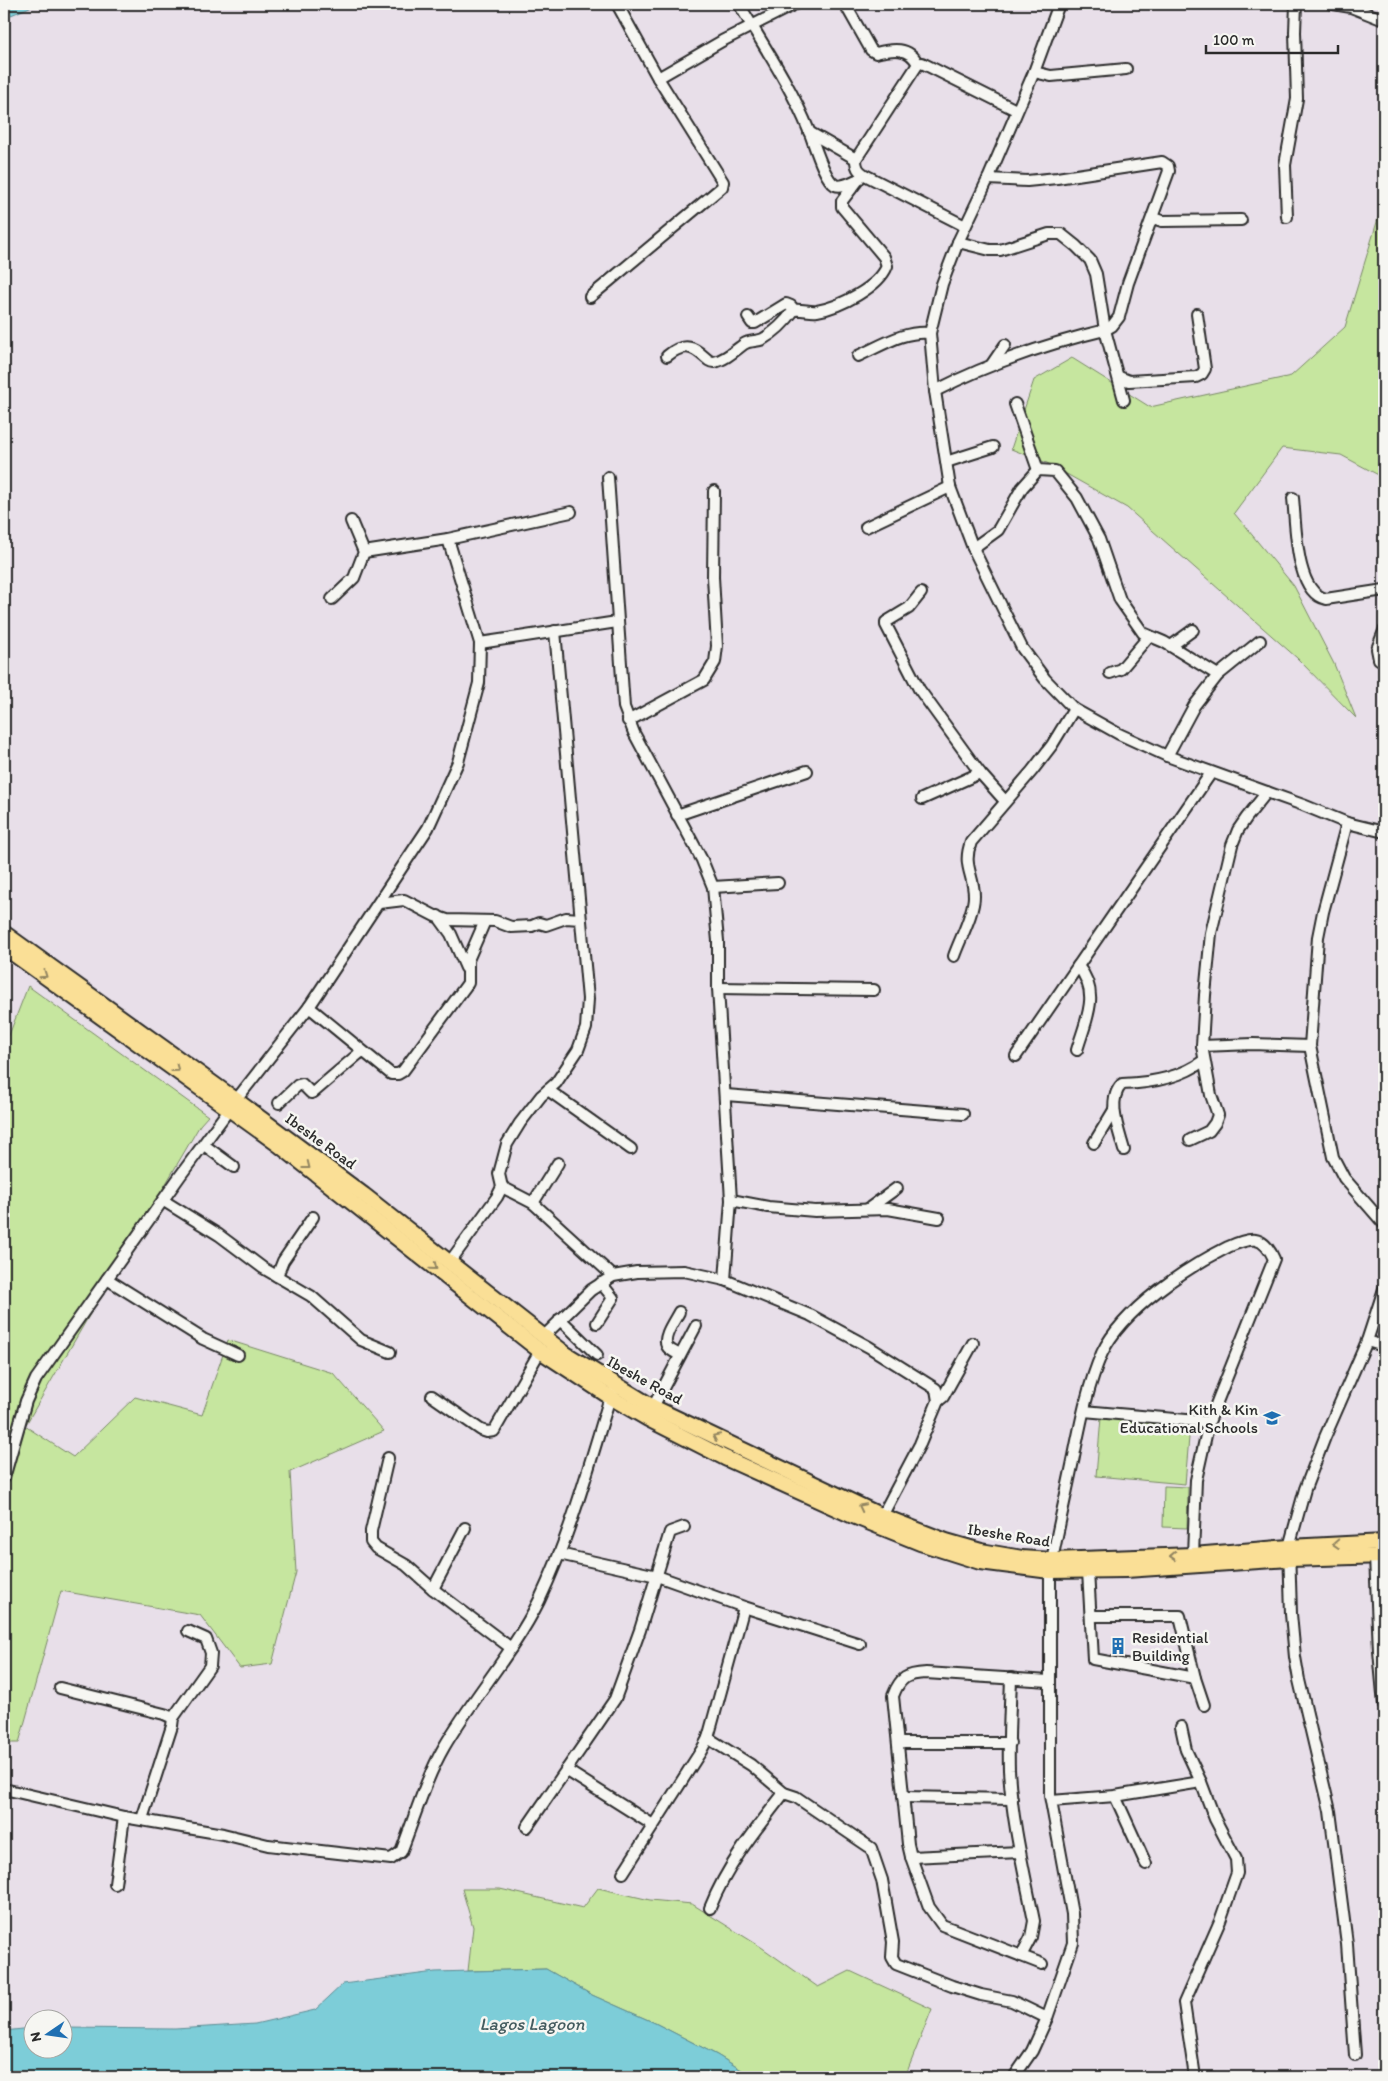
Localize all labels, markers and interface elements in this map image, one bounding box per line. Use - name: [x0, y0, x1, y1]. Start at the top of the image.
- scale bar: [1206, 22, 1338, 54]
- text: 100 m: [1213, 31, 1255, 49]
- one-way arrow: [38, 969, 47, 978]
- one-way arrow: [170, 1064, 179, 1072]
- street label: Ibeshe Road: [282, 1109, 361, 1173]
- one-way arrow: [301, 1160, 310, 1169]
- one-way arrow: [428, 1261, 437, 1269]
- street label: Ibeshe Road: [604, 1351, 686, 1409]
- place label: Kith & Kin Educational Schools: [1120, 1400, 1258, 1437]
- school or university icon: Kith & Kin Educational Schools: [1262, 1408, 1282, 1428]
- one-way arrow: [712, 1433, 721, 1443]
- one-way arrow: [859, 1503, 868, 1513]
- street label: Ibeshe Road: [966, 1519, 1052, 1551]
- one-way arrow: [1331, 1539, 1339, 1550]
- one-way arrow: [1169, 1551, 1177, 1561]
- place label: Residential Building: [1132, 1628, 1209, 1665]
- building icon: Residential Building: [1108, 1636, 1128, 1656]
- north arrow: [22, 2008, 72, 2058]
- water label: Lagos Lagoon: [479, 2013, 585, 2035]
- text: N: [26, 2030, 45, 2043]

